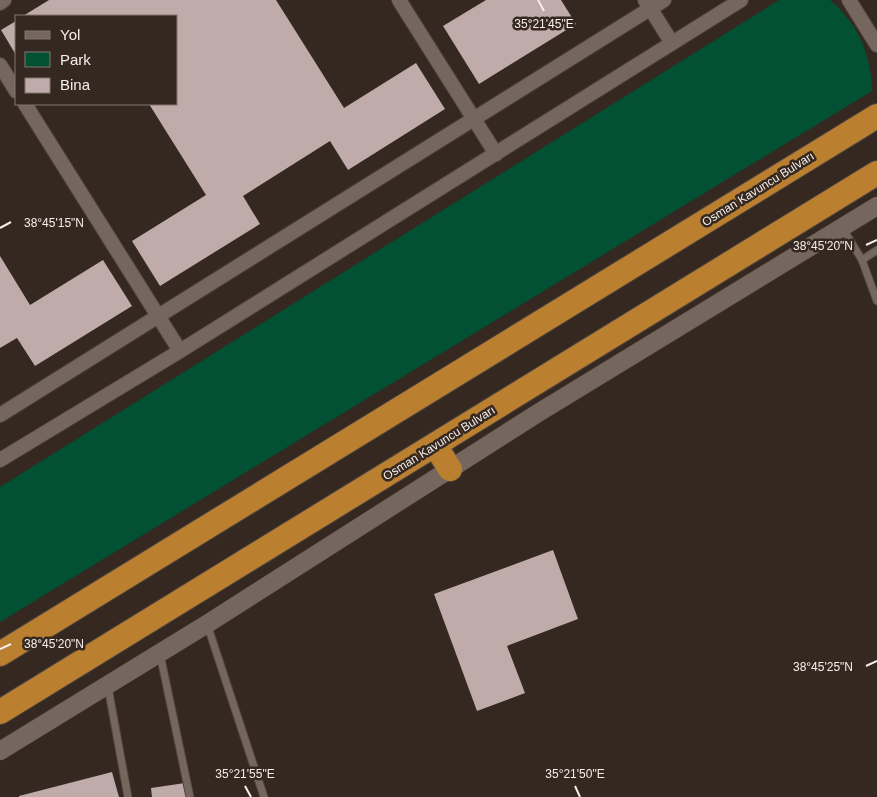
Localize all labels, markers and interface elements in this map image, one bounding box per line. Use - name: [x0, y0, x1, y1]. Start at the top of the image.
- legend: [15, 15, 178, 105]
- text: 35°21'45"E: [514, 17, 574, 31]
- text: Yol: [60, 26, 80, 43]
- text: Park: [60, 51, 91, 68]
- text: Bina: [60, 76, 91, 93]
- street label: Osman Kavuncu Bulvarı: [699, 149, 817, 229]
- text: 38°45'15"N: [24, 216, 84, 230]
- text: 38°45'20"N: [793, 239, 853, 253]
- street label: Osman Kavuncu Bulvarı: [380, 403, 498, 483]
- text: 38°45'20"N: [24, 637, 84, 651]
- text: 38°45'25"N: [793, 660, 853, 674]
- text: 35°21'55"E: [215, 767, 275, 781]
- text: 35°21'50"E: [545, 767, 605, 781]

